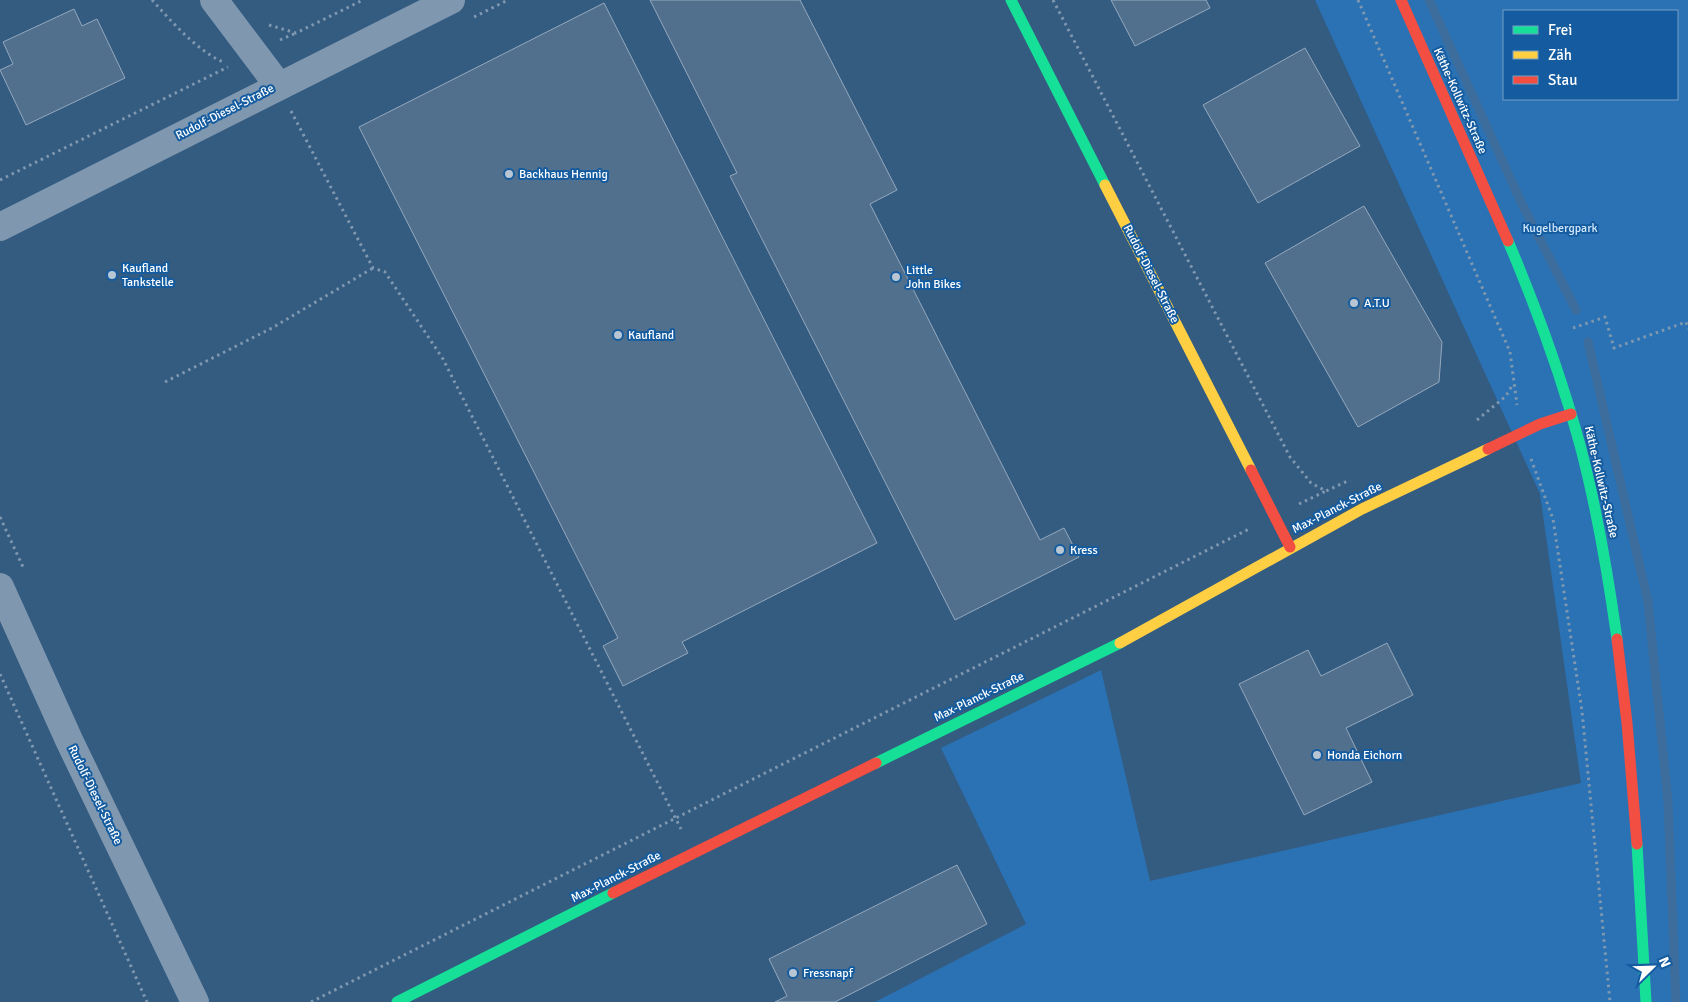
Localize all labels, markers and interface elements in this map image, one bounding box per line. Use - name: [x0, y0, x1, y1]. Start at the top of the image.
- legend: [1503, 10, 1678, 100]
- text: Frei: [1548, 21, 1572, 39]
- street label: Käthe-Kollwitz-Straße: [1430, 46, 1490, 156]
- text: Zäh: [1548, 46, 1572, 64]
- text: Stau: [1548, 71, 1577, 89]
- street label: Rudolf-Diesel-Straße: [173, 81, 277, 143]
- place label: Backhaus Hennig: [519, 167, 608, 182]
- marker: Backhaus Hennig: [503, 168, 515, 180]
- park label: Kugelbergpark: [1522, 221, 1598, 236]
- street label: Rudolf-Diesel-Straße: [1120, 222, 1182, 326]
- place label: Kaufland Tankstelle: [122, 261, 174, 290]
- place label: Little John Bikes: [906, 263, 961, 292]
- marker: Kaufland Tankstelle: [106, 269, 118, 281]
- marker: Little John Bikes: [890, 271, 902, 283]
- place label: A.T.U: [1364, 296, 1390, 311]
- marker: A.T.U: [1348, 297, 1360, 309]
- place label: Kaufland: [628, 328, 674, 343]
- marker: Kaufland: [612, 329, 624, 341]
- street label: Käthe-Kollwitz-Straße: [1581, 424, 1621, 540]
- street label: Max-Planck-Straße: [1290, 479, 1384, 537]
- place label: Kress: [1070, 543, 1098, 558]
- marker: Kress: [1054, 544, 1066, 556]
- street label: Max-Planck-Straße: [931, 669, 1027, 725]
- street label: Rudolf-Diesel-Straße: [64, 743, 126, 847]
- place label: Honda Eichorn: [1327, 748, 1402, 763]
- marker: Honda Eichorn: [1311, 749, 1323, 761]
- street label: Max-Planck-Straße: [569, 848, 663, 906]
- north arrow: [1628, 942, 1678, 992]
- text: N: [1655, 954, 1674, 970]
- place label: Fressnapf: [803, 966, 854, 981]
- marker: Fressnapf: [787, 967, 799, 979]

